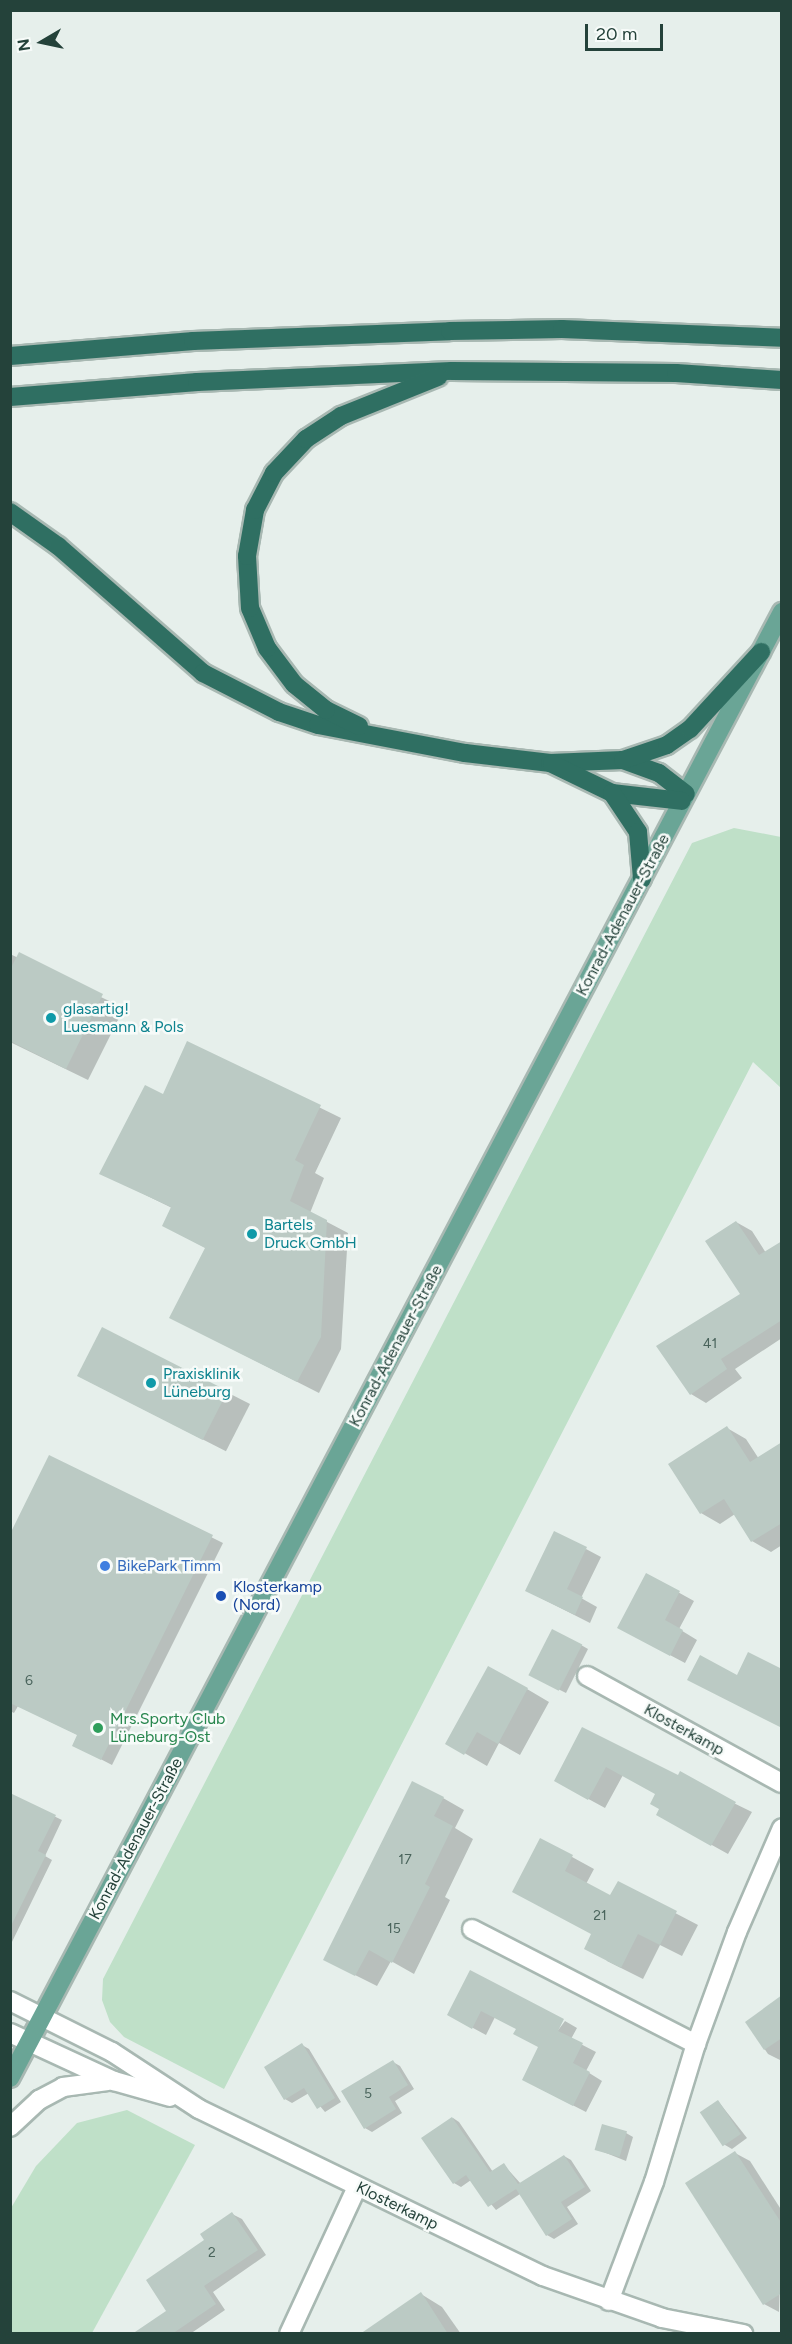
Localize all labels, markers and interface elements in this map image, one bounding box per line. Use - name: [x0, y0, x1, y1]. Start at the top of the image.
- north arrow: [12, 12, 72, 72]
- scale bar: [588, 12, 666, 50]
- text: 20 m: [596, 23, 637, 45]
- text: N: [13, 37, 34, 52]
- street label: Konrad-Adenauer-Straße: [572, 831, 674, 999]
- place label: glasartig! Luesmann & Pols: [63, 999, 184, 1037]
- marker: glasartig! Luesmann & Pols: [44, 1011, 58, 1025]
- place label: Bartels Druck GmbH: [264, 1215, 357, 1253]
- marker: Bartels Druck GmbH: [245, 1227, 259, 1241]
- street label: Konrad-Adenauer-Straße: [345, 1262, 447, 1430]
- house number: 41: [703, 1336, 717, 1352]
- place label: Praxisklinik Lüneburg: [163, 1364, 240, 1402]
- marker: Praxisklinik Lüneburg: [144, 1376, 158, 1390]
- place label: BikePark Timm: [117, 1556, 221, 1576]
- marker: BikePark Timm: [98, 1559, 112, 1573]
- place label: Klosterkamp (Nord): [233, 1577, 322, 1615]
- marker: Klosterkamp (Nord): [214, 1589, 228, 1603]
- house number: 6: [25, 1673, 33, 1689]
- street label: Klosterkamp: [640, 1700, 728, 1760]
- place label: Mrs.Sporty Club Lüneburg-Ost: [110, 1709, 225, 1747]
- marker: Mrs.Sporty Club Lüneburg-Ost: [91, 1721, 105, 1735]
- street label: Konrad-Adenauer-Straße: [85, 1755, 187, 1923]
- house number: 17: [398, 1852, 412, 1868]
- house number: 21: [593, 1908, 607, 1924]
- house number: 15: [387, 1921, 401, 1937]
- house number: 5: [364, 2086, 372, 2102]
- street label: Klosterkamp: [353, 2178, 441, 2234]
- house number: 2: [208, 2245, 216, 2261]

